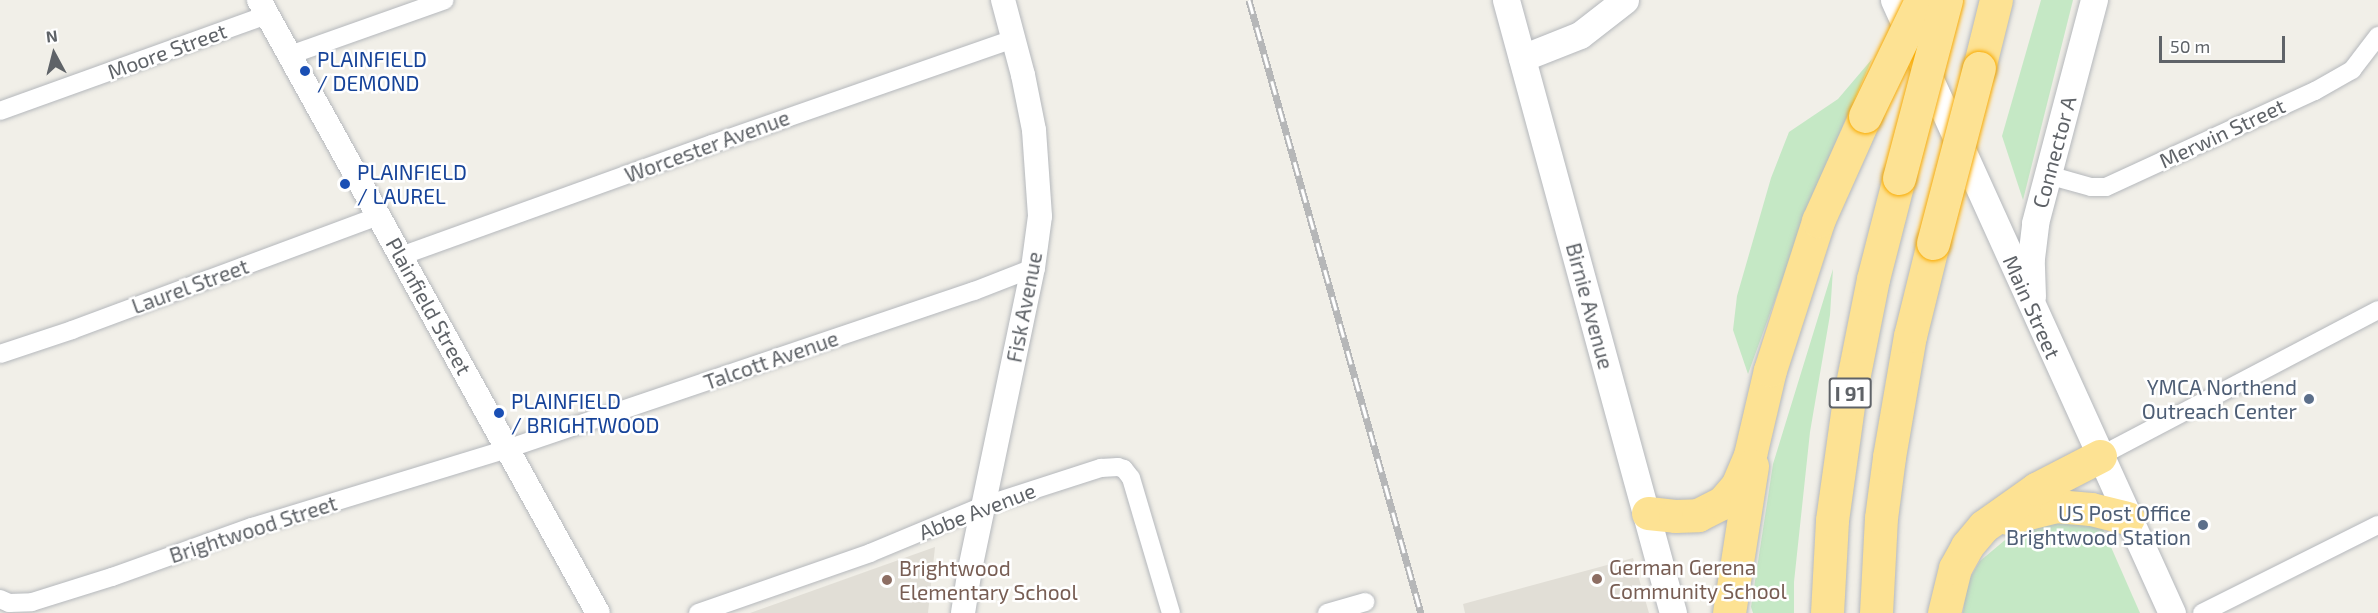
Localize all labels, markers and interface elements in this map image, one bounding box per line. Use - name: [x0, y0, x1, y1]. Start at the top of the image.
- street label: Moore Street: [104, 18, 230, 84]
- north arrow: [24, 24, 84, 84]
- scale bar: [2162, 24, 2288, 62]
- text: N: [45, 26, 59, 46]
- text: 50 m: [2170, 35, 2210, 57]
- place label: PLAINFIELD / DEMOND: [317, 46, 427, 96]
- marker: PLAINFIELD / DEMOND: [298, 64, 312, 78]
- street label: Connector A: [2027, 93, 2081, 211]
- street label: Merwin Street: [2155, 93, 2289, 173]
- street label: Worcester Avenue: [621, 104, 793, 188]
- place label: PLAINFIELD / LAUREL: [357, 159, 467, 209]
- marker: PLAINFIELD / LAUREL: [338, 177, 352, 191]
- street label: Plainfield Street: [381, 233, 477, 379]
- street label: Birnie Avenue: [1561, 240, 1619, 372]
- street label: Fisk Avenue: [1001, 249, 1047, 365]
- street label: Main Street: [1998, 251, 2066, 363]
- street label: Laurel Street: [128, 253, 252, 319]
- street label: Talcott Avenue: [700, 325, 842, 395]
- place label: YMCA Northend Outreach Center: [2142, 374, 2297, 424]
- road number: I 91: [1828, 376, 1872, 410]
- place label: PLAINFIELD / BRIGHTWOOD: [511, 388, 659, 438]
- marker: YMCA Northend Outreach Center: [2302, 392, 2316, 406]
- marker: PLAINFIELD / BRIGHTWOOD: [492, 406, 506, 420]
- street label: Abbe Avenue: [915, 477, 1039, 545]
- street label: Brightwood Street: [166, 490, 340, 568]
- place label: US Post Office Brightwood Station: [2006, 500, 2191, 550]
- marker: US Post Office Brightwood Station: [2196, 518, 2210, 532]
- place label: German Gerena Community School: [1609, 554, 1787, 604]
- place label: Brightwood Elementary School: [899, 555, 1078, 605]
- marker: German Gerena Community School: [1590, 572, 1604, 586]
- marker: Brightwood Elementary School: [880, 573, 894, 587]

